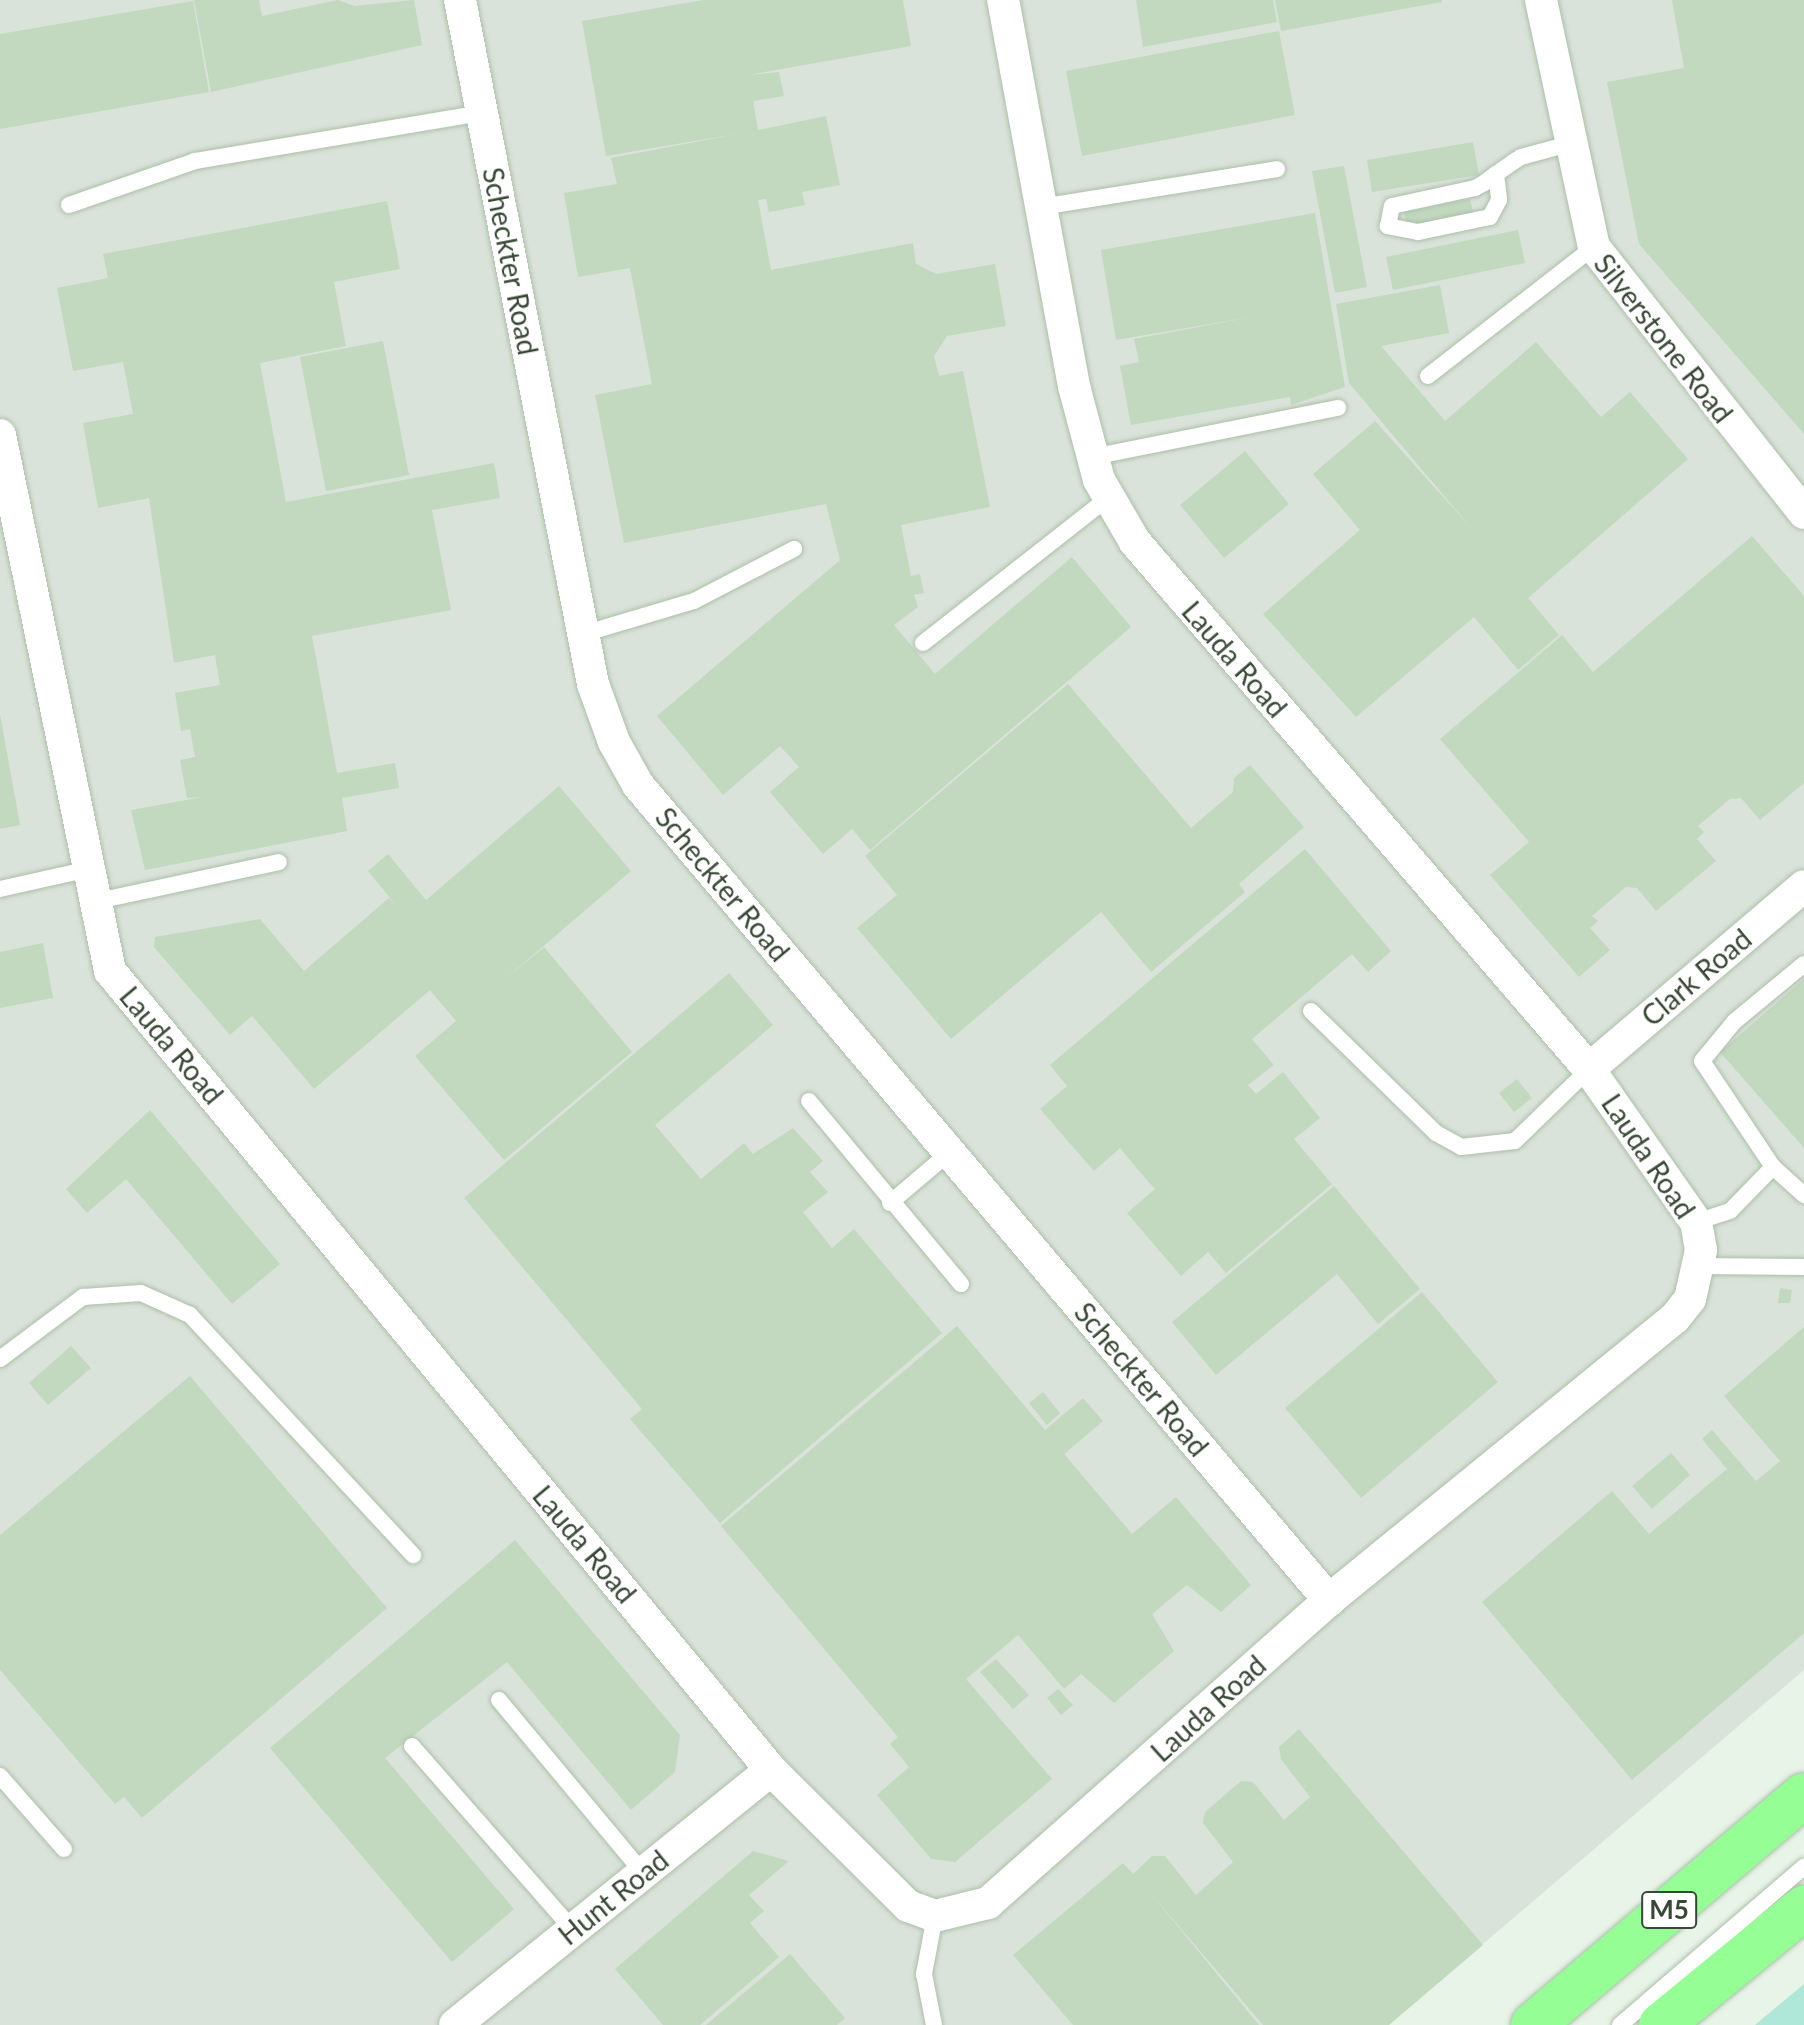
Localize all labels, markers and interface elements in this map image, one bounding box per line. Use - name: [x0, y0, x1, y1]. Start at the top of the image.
- street label: Scheckter Road: [476, 164, 546, 358]
- street label: Silverstone Road: [1588, 247, 1740, 429]
- street label: Lauda Road: [1175, 594, 1295, 724]
- street label: Scheckter Road: [649, 800, 797, 968]
- street label: Clark Road: [1634, 921, 1758, 1033]
- street label: Lauda Road: [113, 980, 231, 1110]
- street label: Lauda Road: [1595, 1087, 1703, 1225]
- street label: Scheckter Road: [1068, 1295, 1216, 1463]
- street label: Lauda Road: [526, 1479, 644, 1609]
- street label: Lauda Road: [1144, 1648, 1272, 1768]
- street label: Hunt Road: [551, 1843, 675, 1951]
- road number: M5: [1641, 1888, 1697, 1932]

